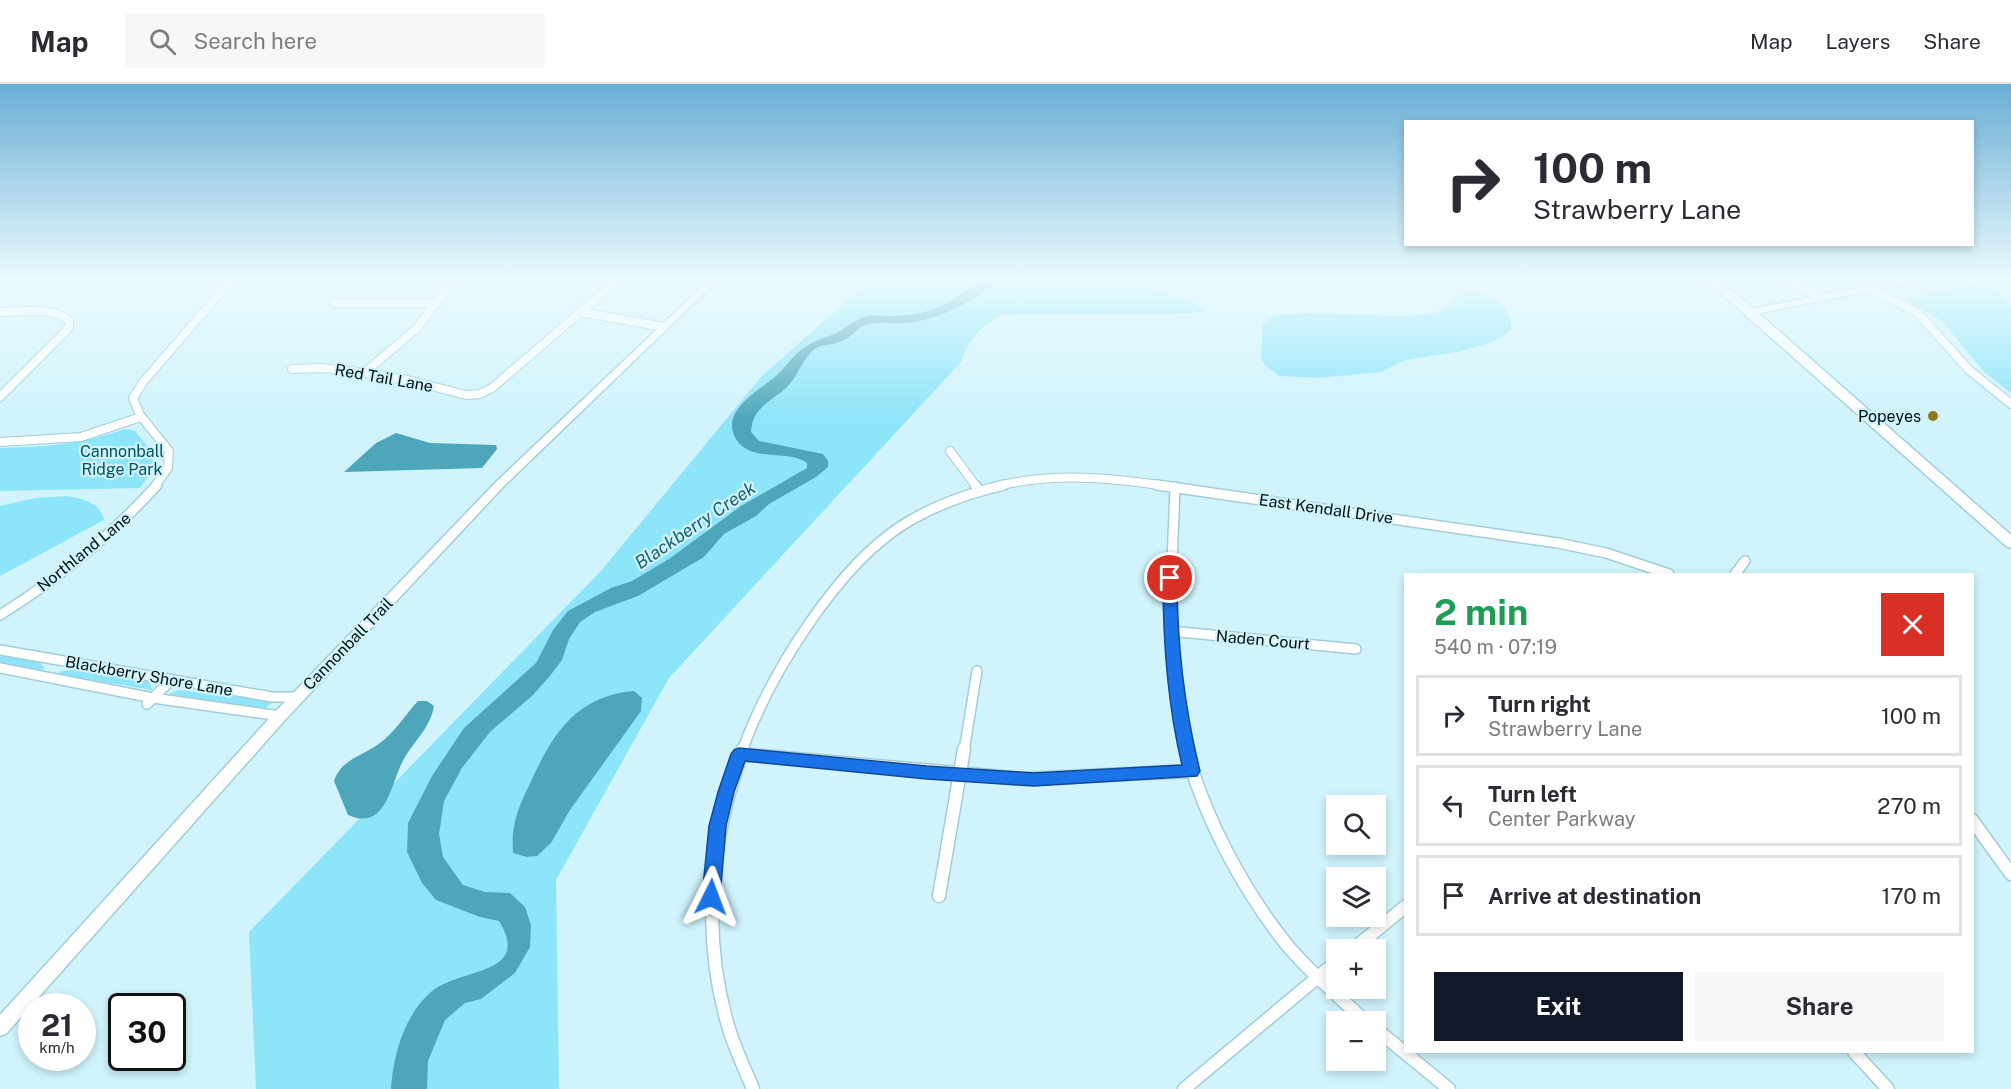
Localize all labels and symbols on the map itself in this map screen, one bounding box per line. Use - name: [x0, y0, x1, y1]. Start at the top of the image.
- street label: Red Tail Lane: [333, 360, 435, 396]
- place label: Popeyes: [1858, 407, 1921, 426]
- marker: Popeyes: [1926, 409, 1940, 423]
- park label: Cannonball Ridge Park: [80, 442, 164, 479]
- water label: Blackberry Creek: [631, 477, 760, 573]
- street label: East Kendall Drive: [1258, 490, 1394, 528]
- street label: Northland Lane: [33, 508, 135, 596]
- pin: [1144, 552, 1195, 603]
- street label: Cannonball Trail: [299, 594, 397, 694]
- street label: Naden Court: [1215, 626, 1311, 654]
- street label: Blackberry Shore Lane: [64, 652, 234, 700]
- position arrow: [679, 865, 743, 929]
- speed limit sign: 30: [108, 993, 186, 1071]

